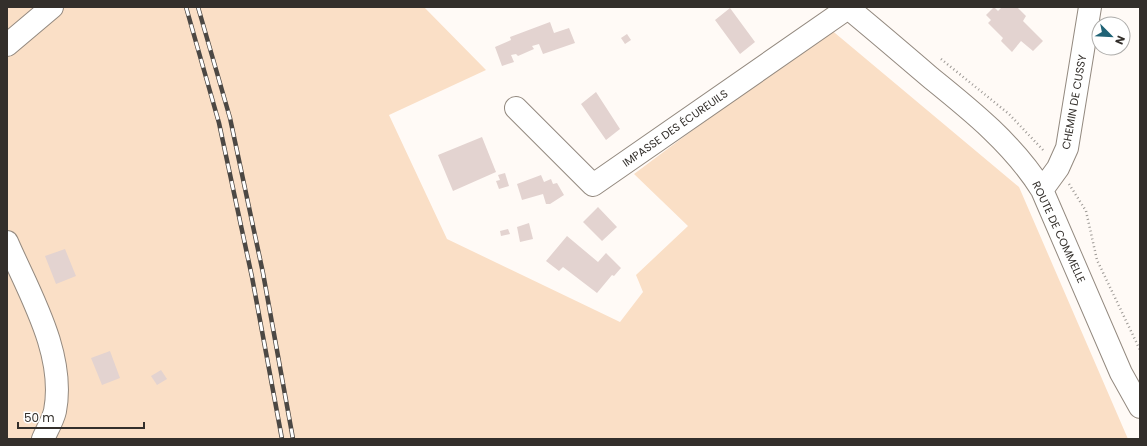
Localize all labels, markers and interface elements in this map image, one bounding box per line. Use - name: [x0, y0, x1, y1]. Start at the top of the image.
- north arrow: [1091, 16, 1131, 56]
- text: N: [1111, 33, 1129, 47]
- street label: CHEMIN DE CUSSY: [1058, 53, 1090, 151]
- street label: IMPASSE DES ÉCUREUILS: [619, 85, 731, 171]
- street label: ROUTE DE COMMELLE: [1028, 179, 1090, 285]
- scale bar: [18, 404, 144, 430]
- text: 50 m: [24, 409, 55, 426]

